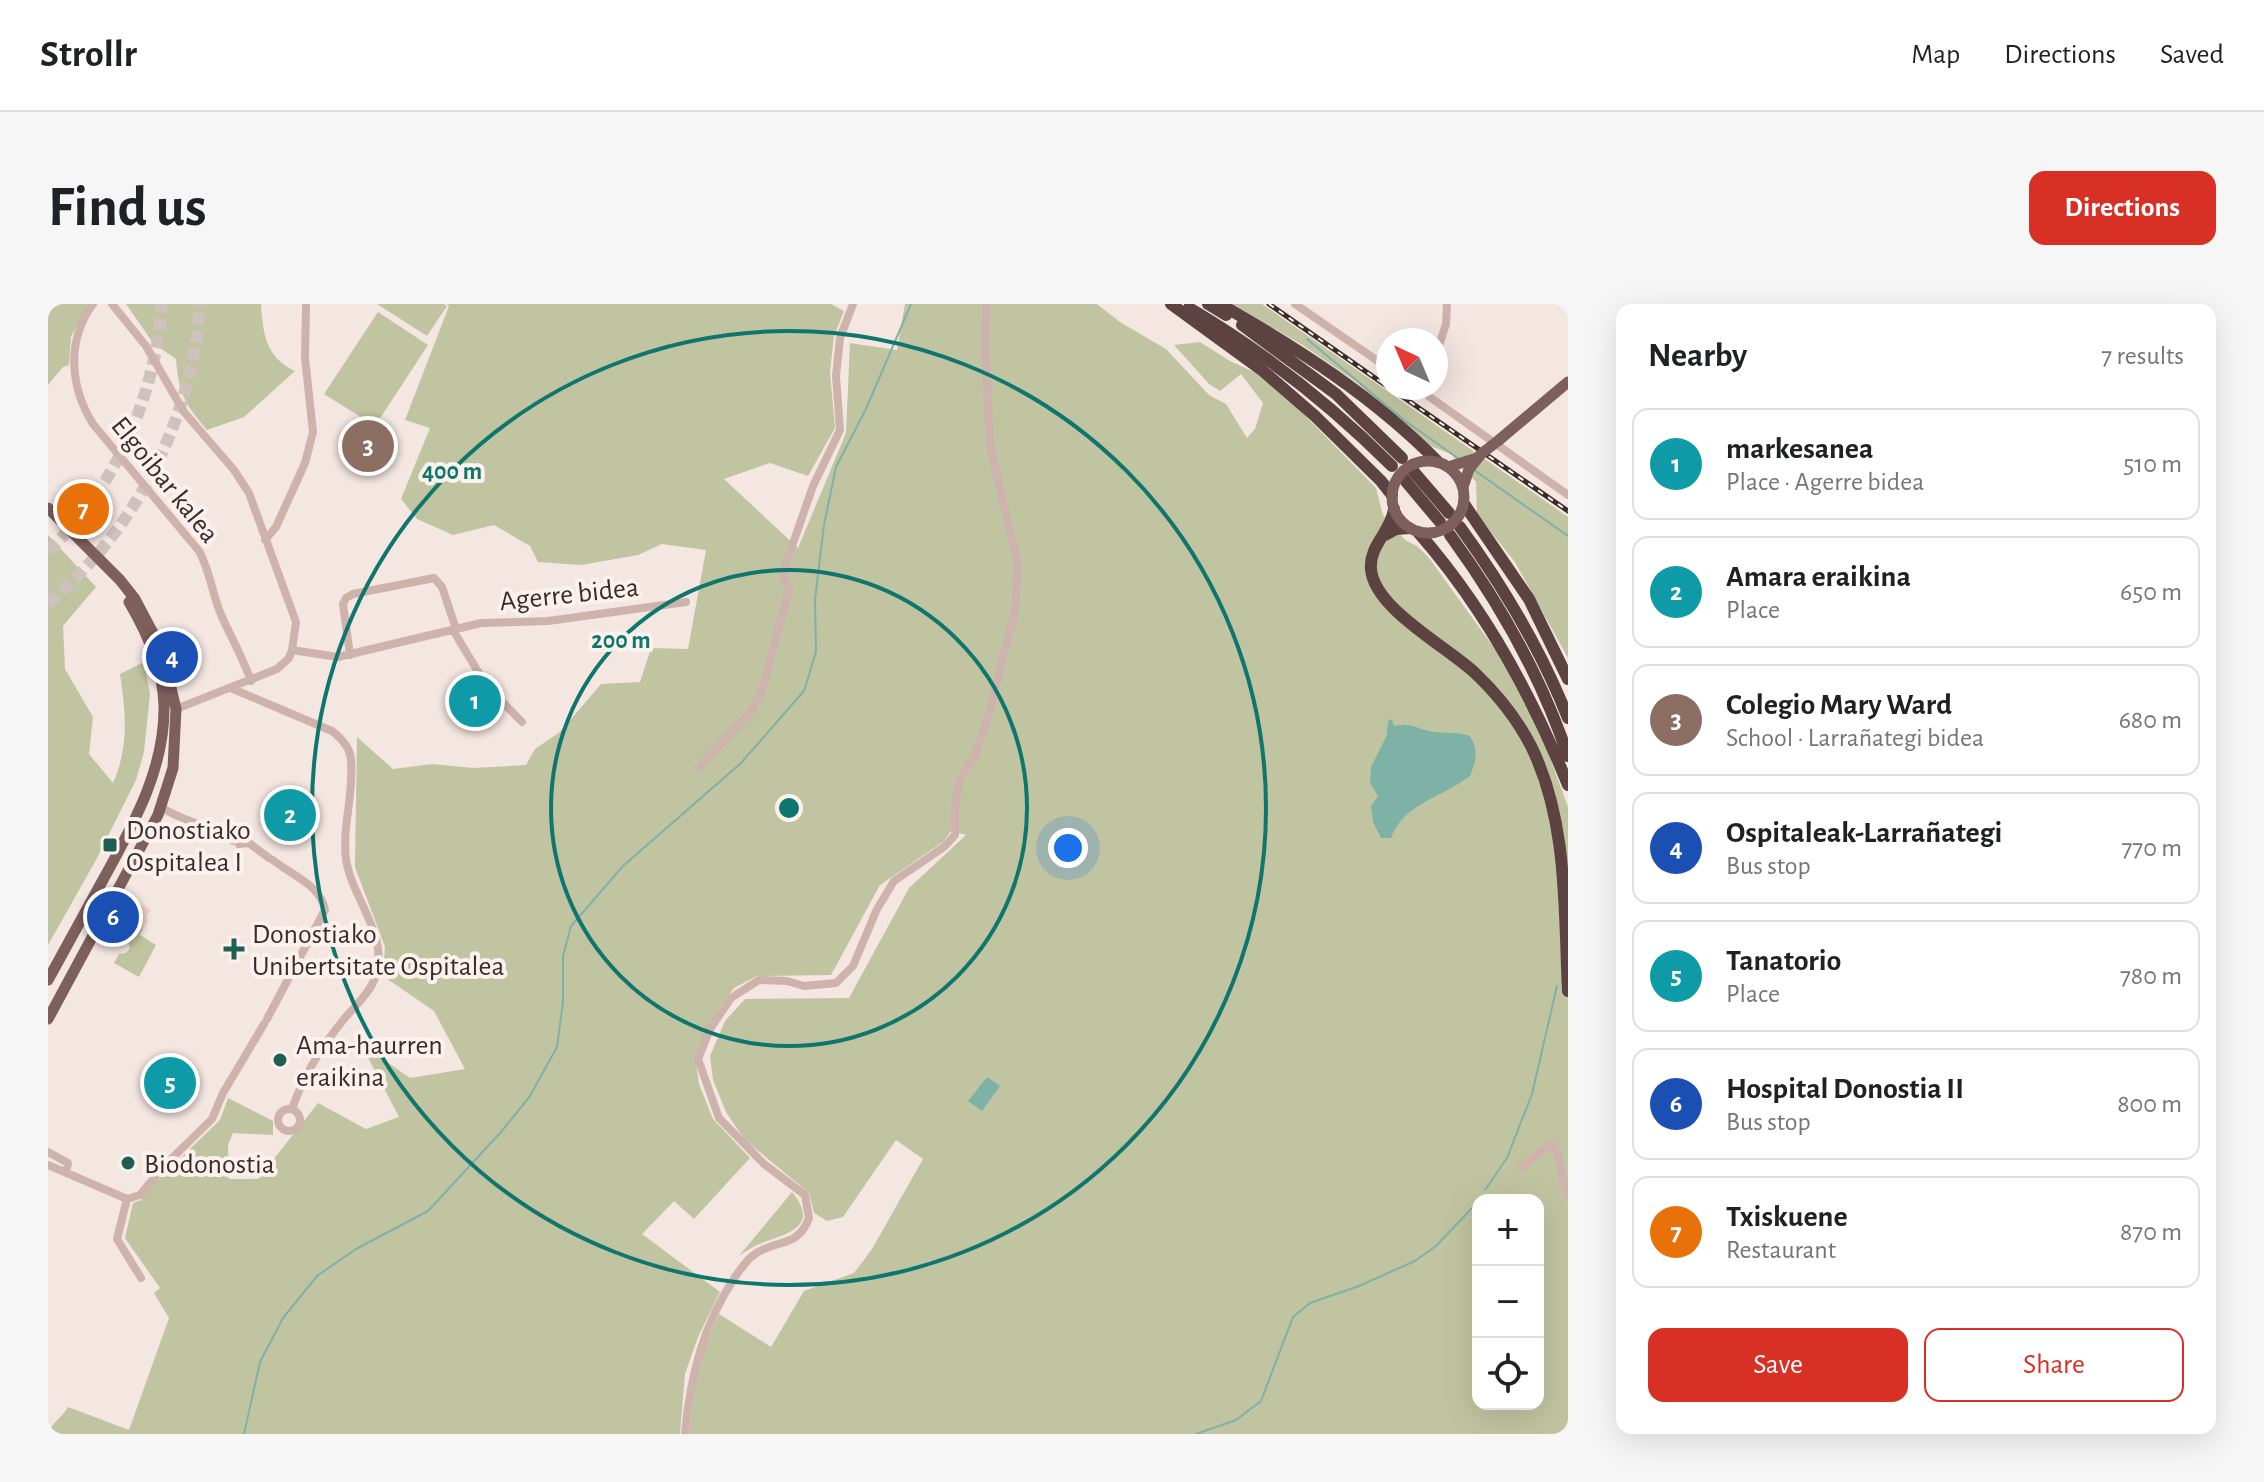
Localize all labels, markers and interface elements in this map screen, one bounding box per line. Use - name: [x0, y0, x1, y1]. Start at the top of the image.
- text: Strollr: [40, 36, 137, 74]
- text: Map: [1911, 41, 1960, 69]
- text: Directions: [2004, 41, 2116, 69]
- text: Saved: [2160, 41, 2224, 69]
- button: Directions: [2029, 171, 2216, 245]
- text: Find us: [48, 180, 206, 236]
- north arrow: [1376, 328, 1448, 400]
- text: Nearby: [1648, 339, 1747, 373]
- text: 7 results: [2101, 343, 2184, 369]
- street label: Elgoibar kalea: [105, 412, 224, 549]
- pin: 3: [342, 416, 394, 476]
- text: markesanea: [1726, 434, 1873, 464]
- text: 1: [1671, 451, 1681, 477]
- text: 510 m: [2123, 451, 2182, 477]
- text: 400 m: [422, 460, 482, 484]
- text: Place · Agerre bidea: [1726, 469, 1924, 495]
- pin: 7: [57, 479, 109, 539]
- text: Amara eraikina: [1726, 562, 1911, 592]
- street label: Agerre bidea: [498, 574, 640, 616]
- text: 2: [1670, 579, 1682, 605]
- text: 650 m: [2120, 579, 2182, 605]
- text: Place: [1726, 597, 1780, 623]
- pin: 4: [146, 627, 198, 687]
- text: 200 m: [591, 629, 651, 653]
- pin: 1: [449, 671, 501, 731]
- text: Colegio Mary Ward: [1726, 690, 1952, 720]
- text: 3: [1670, 707, 1682, 733]
- text: 680 m: [2119, 707, 2182, 733]
- text: School · Larrañategi bidea: [1726, 725, 1984, 751]
- pin: 2: [264, 785, 316, 845]
- centre of rings: [775, 794, 803, 822]
- place label: Donostiako Ospitalea I: [126, 817, 251, 877]
- text: Ospitaleak-Larrañategi: [1726, 818, 2002, 848]
- your location: [1048, 828, 1088, 868]
- text: 4: [1669, 835, 1683, 861]
- text: 770 m: [2121, 835, 2182, 861]
- marker: Donostiako Ospitalea I: [101, 836, 119, 854]
- text: Bus stop: [1726, 853, 1811, 879]
- pin: 6: [87, 887, 139, 947]
- place label: Donostiako Unibertsitate Ospitalea: [252, 921, 504, 981]
- marker: Donostiako Unibertsitate Ospitalea: [223, 938, 245, 960]
- text: Tanatorio: [1726, 946, 1841, 976]
- text: 5: [1670, 963, 1682, 989]
- text: 780 m: [2120, 963, 2182, 989]
- text: Place: [1726, 981, 1780, 1007]
- place label: Ama-haurren eraikina: [296, 1032, 443, 1092]
- marker: Ama-haurren eraikina: [271, 1051, 289, 1069]
- pin: 5: [144, 1053, 196, 1113]
- text: Hospital Donostia II: [1726, 1074, 1964, 1104]
- text: 6: [1670, 1091, 1682, 1117]
- text: 800 m: [2117, 1091, 2182, 1117]
- text: Bus stop: [1726, 1109, 1811, 1135]
- place label: Biodonostia: [144, 1151, 275, 1179]
- marker: Biodonostia: [119, 1154, 137, 1172]
- map controls: [1472, 1194, 1544, 1410]
- button: +: [1472, 1194, 1544, 1266]
- text: Txiskuene: [1726, 1202, 1848, 1232]
- text: 7: [1670, 1219, 1682, 1245]
- text: 870 m: [2120, 1219, 2182, 1245]
- text: Restaurant: [1726, 1237, 1836, 1263]
- button: −: [1472, 1266, 1544, 1338]
- button: Save: [1648, 1328, 1908, 1402]
- button: Share: [1924, 1328, 2184, 1402]
- button: locate: [1472, 1338, 1544, 1410]

